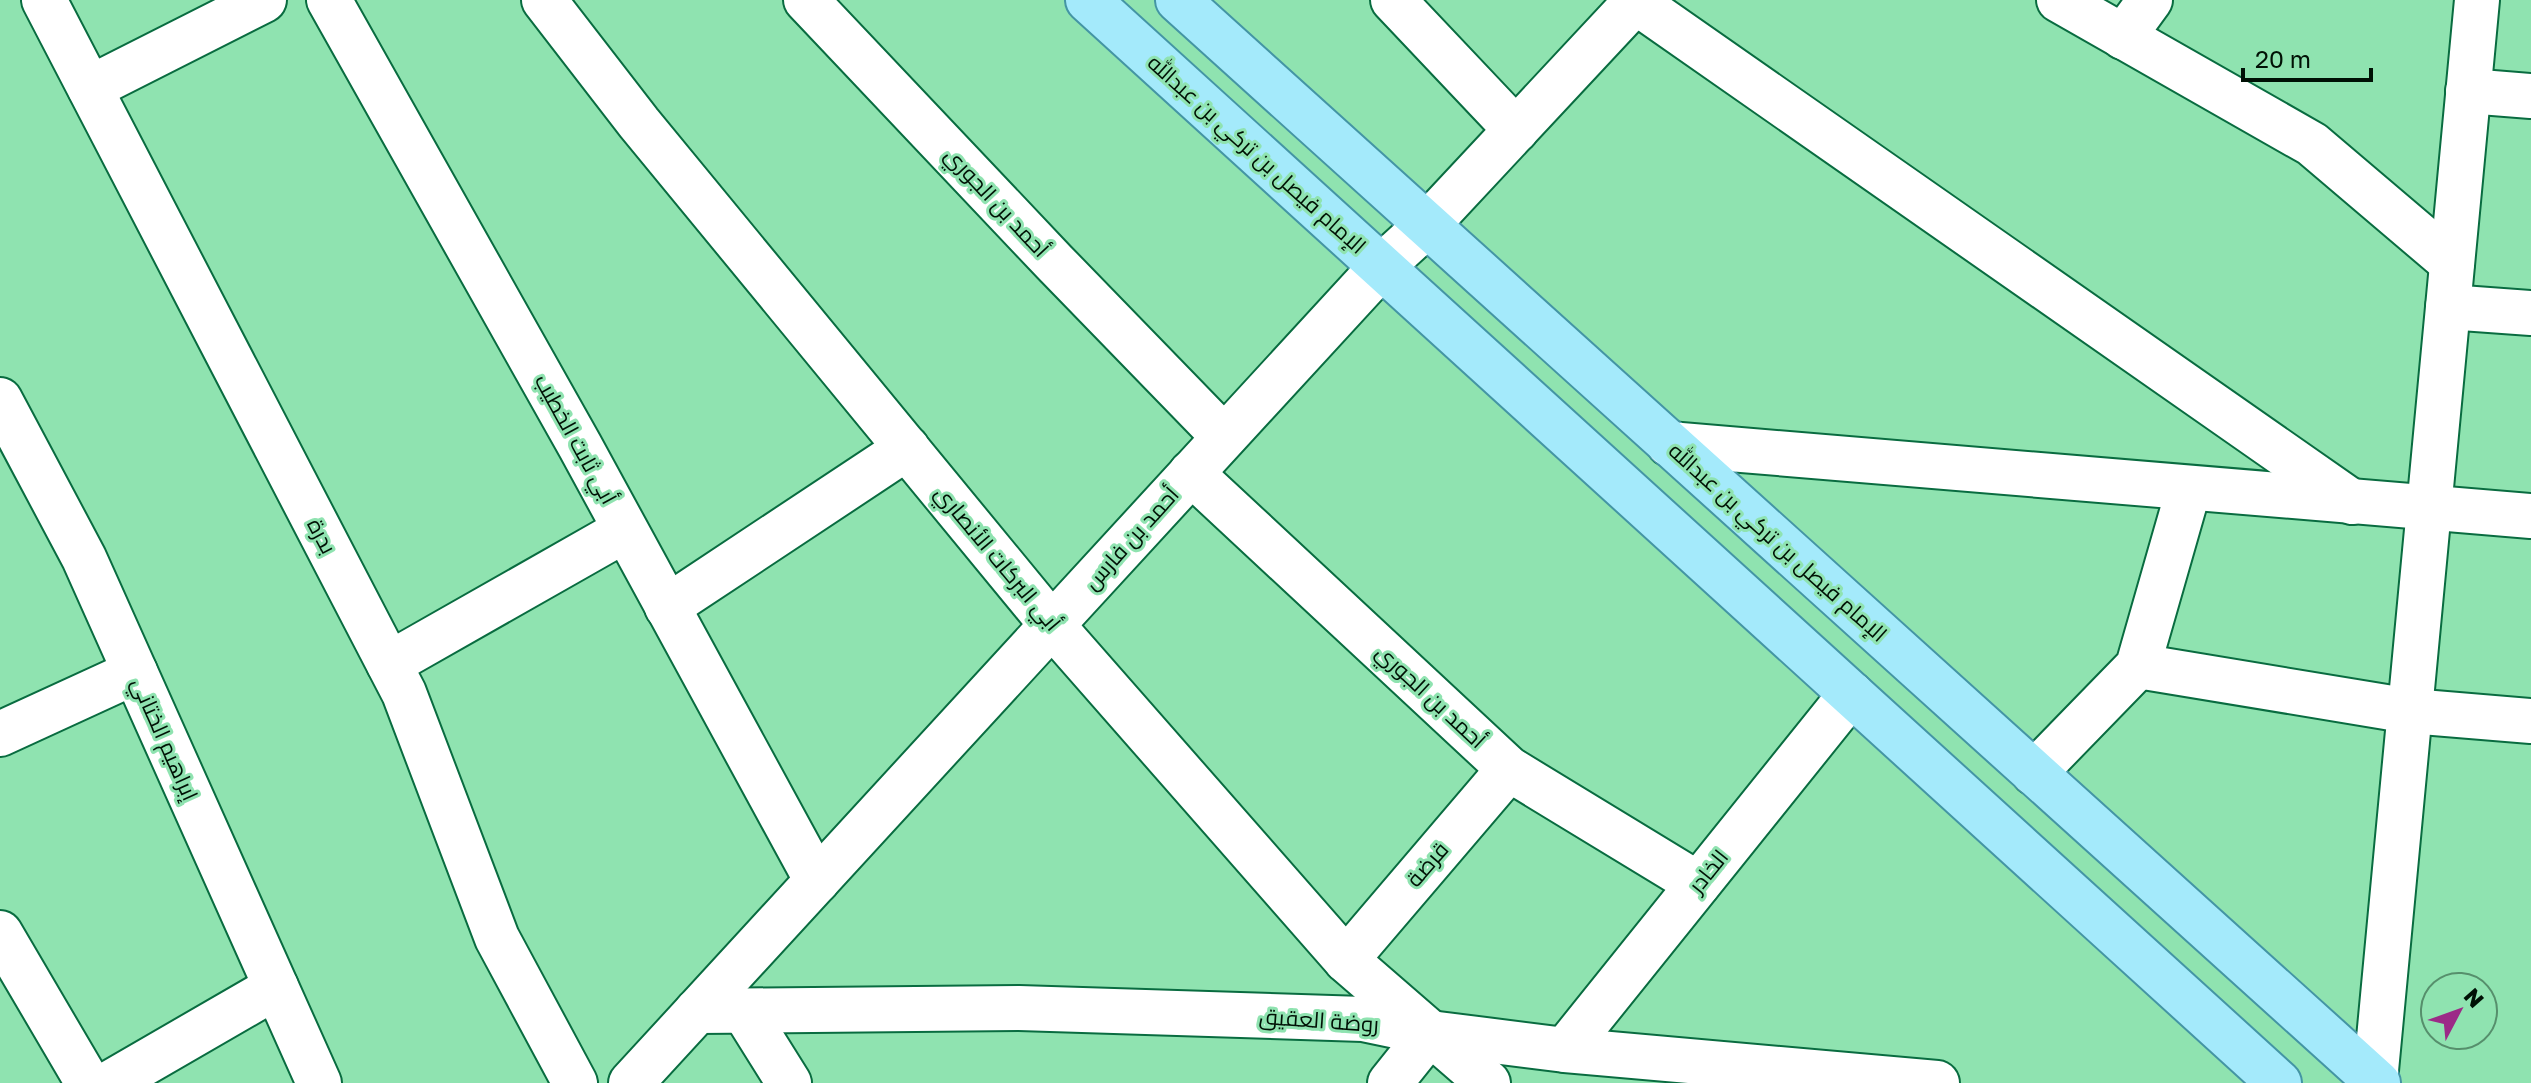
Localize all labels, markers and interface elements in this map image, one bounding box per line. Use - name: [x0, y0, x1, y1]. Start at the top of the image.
- scale bar: [2243, 32, 2371, 82]
- text: 20 m: [2255, 44, 2311, 73]
- street label: الإمام فيصل بن تركي بن عبدالله: [1140, 48, 1372, 262]
- street label: أحمد بن الجوري: [937, 141, 1055, 265]
- street label: أبي ثابت الخطيب: [526, 369, 623, 511]
- street label: الإمام فيصل بن تركي بن عبدالله: [1661, 436, 1893, 650]
- street label: أبي البركات الأنصاري: [927, 479, 1067, 639]
- street label: أحمد بن فارس: [1077, 481, 1185, 595]
- street label: بدرة: [302, 513, 343, 558]
- street label: أحمد بن الجوري: [1368, 638, 1492, 756]
- street label: إبراهيم الختاني: [123, 673, 205, 806]
- street label: قرضة: [1400, 836, 1453, 892]
- street label: الخادر: [1681, 843, 1733, 899]
- north arrow: [2419, 971, 2499, 1051]
- text: N: [2459, 982, 2490, 1013]
- street label: روضة العقيق: [1258, 1002, 1380, 1038]

